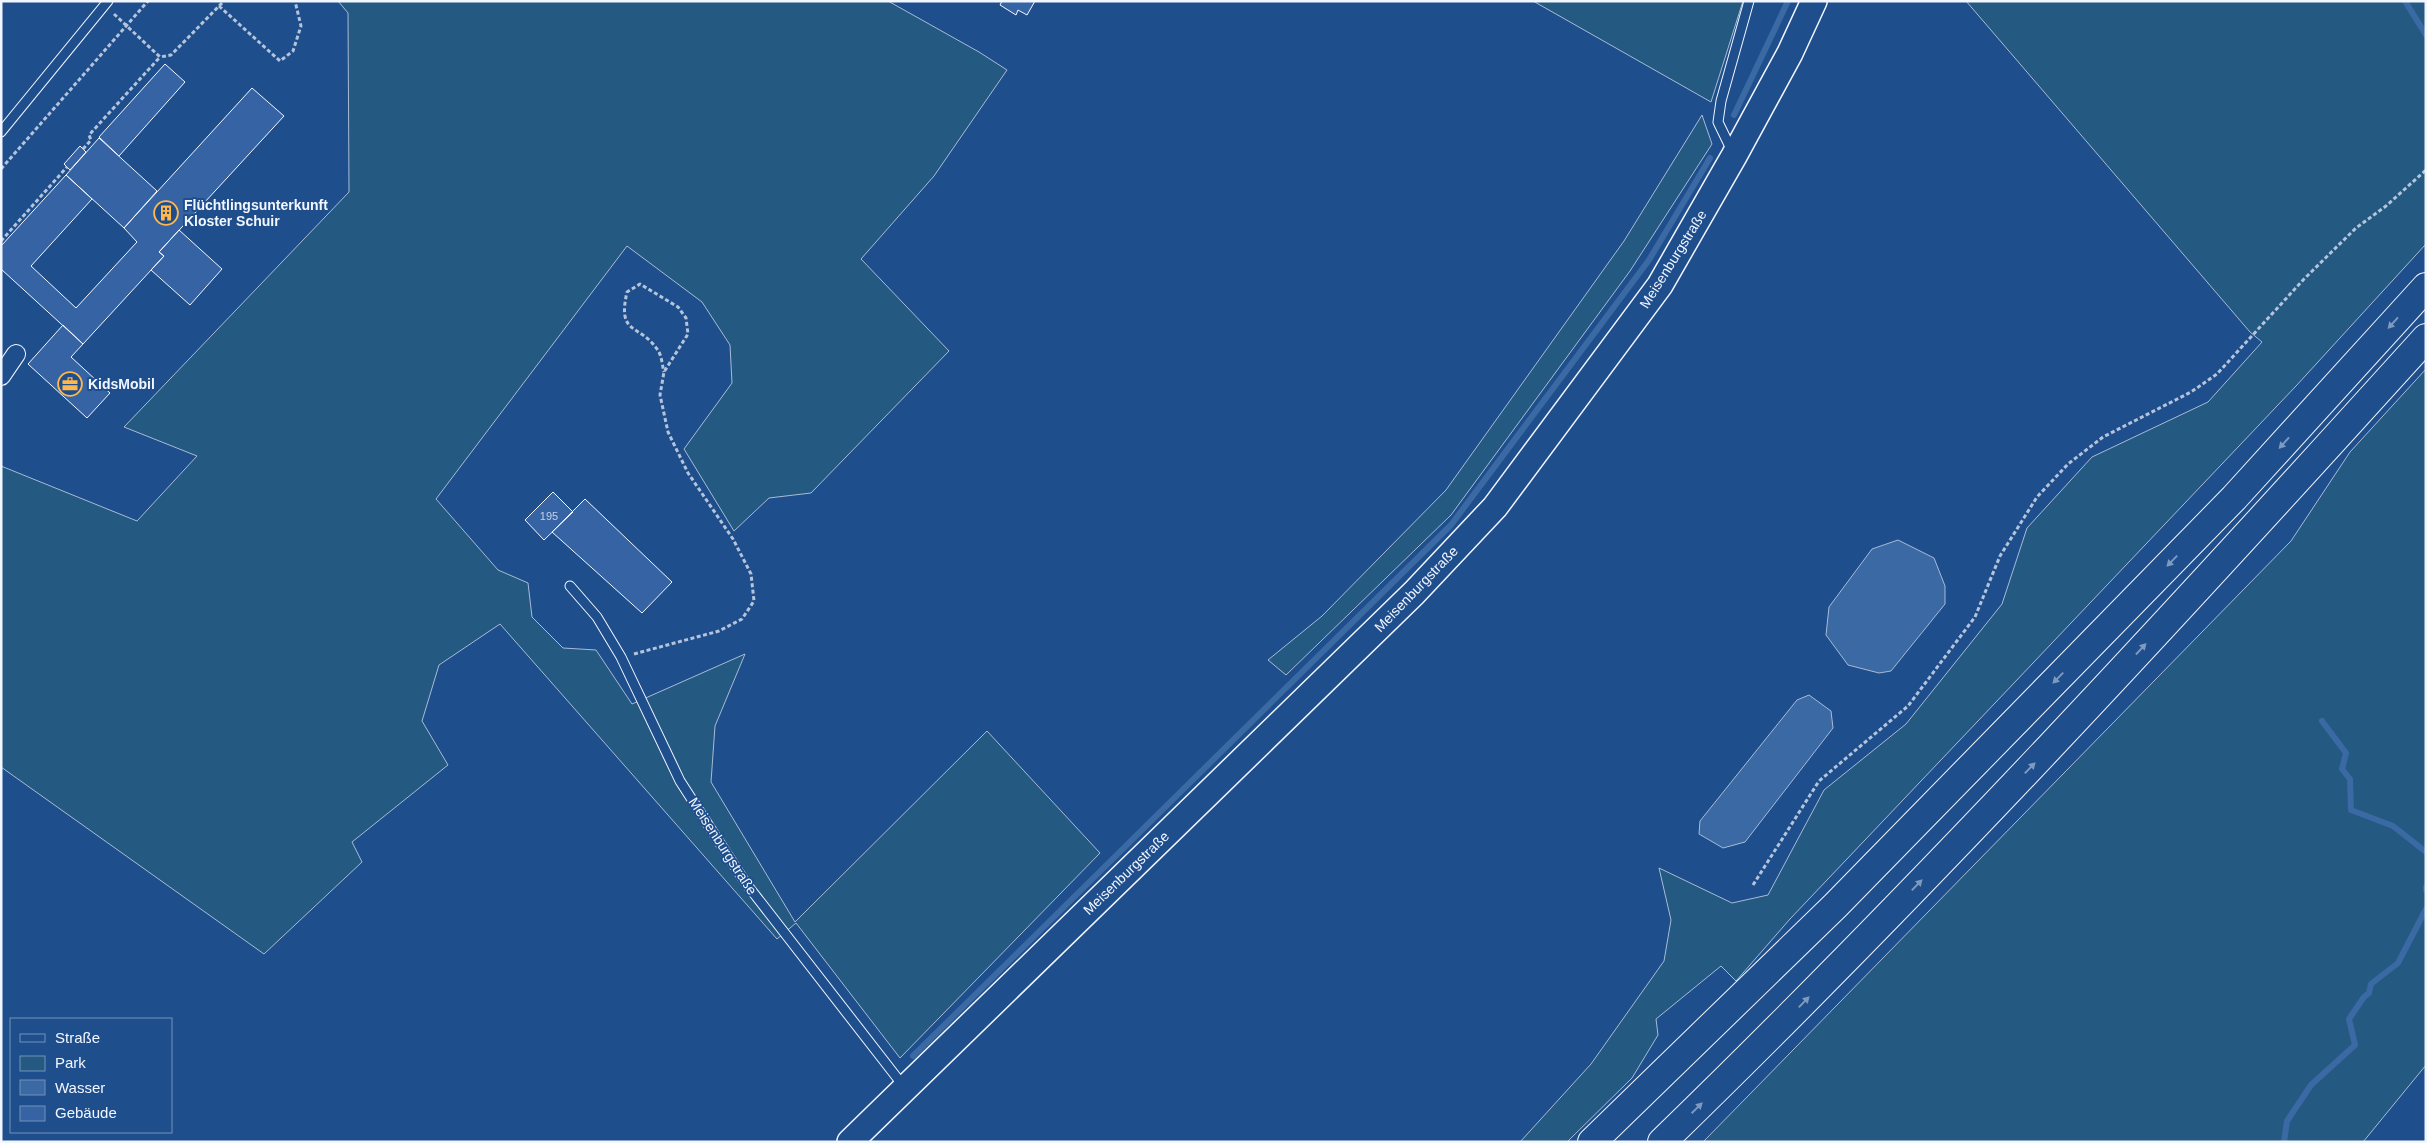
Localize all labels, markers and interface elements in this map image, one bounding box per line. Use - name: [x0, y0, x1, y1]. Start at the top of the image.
- place label: Flüchtlingsunterkunft Kloster Schuir: [184, 197, 328, 229]
- building icon: Flüchtlingsunterkunft Kloster Schuir: [153, 200, 179, 226]
- street label: Meisenburgstraße: [1636, 207, 1710, 311]
- one-way arrow: [2387, 317, 2399, 329]
- office icon: KidsMobil: [57, 371, 83, 397]
- place label: KidsMobil: [88, 376, 155, 392]
- one-way arrow: [2278, 437, 2290, 449]
- house number: 195: [540, 510, 558, 522]
- street label: Meisenburgstraße: [1371, 543, 1461, 635]
- one-way arrow: [2166, 555, 2178, 567]
- one-way arrow: [2135, 643, 2147, 655]
- one-way arrow: [2053, 671, 2065, 683]
- one-way arrow: [2024, 762, 2036, 774]
- street label: Meisenburgstraße: [686, 794, 761, 898]
- street label: Meisenburgstraße: [1080, 828, 1172, 918]
- one-way arrow: [1911, 879, 1923, 891]
- one-way arrow: [1798, 996, 1810, 1008]
- legend: [10, 1018, 172, 1133]
- text: Straße: [55, 1029, 100, 1046]
- text: Park: [55, 1054, 86, 1071]
- text: Wasser: [55, 1079, 105, 1096]
- one-way arrow: [1691, 1102, 1703, 1114]
- text: Gebäude: [55, 1104, 117, 1121]

